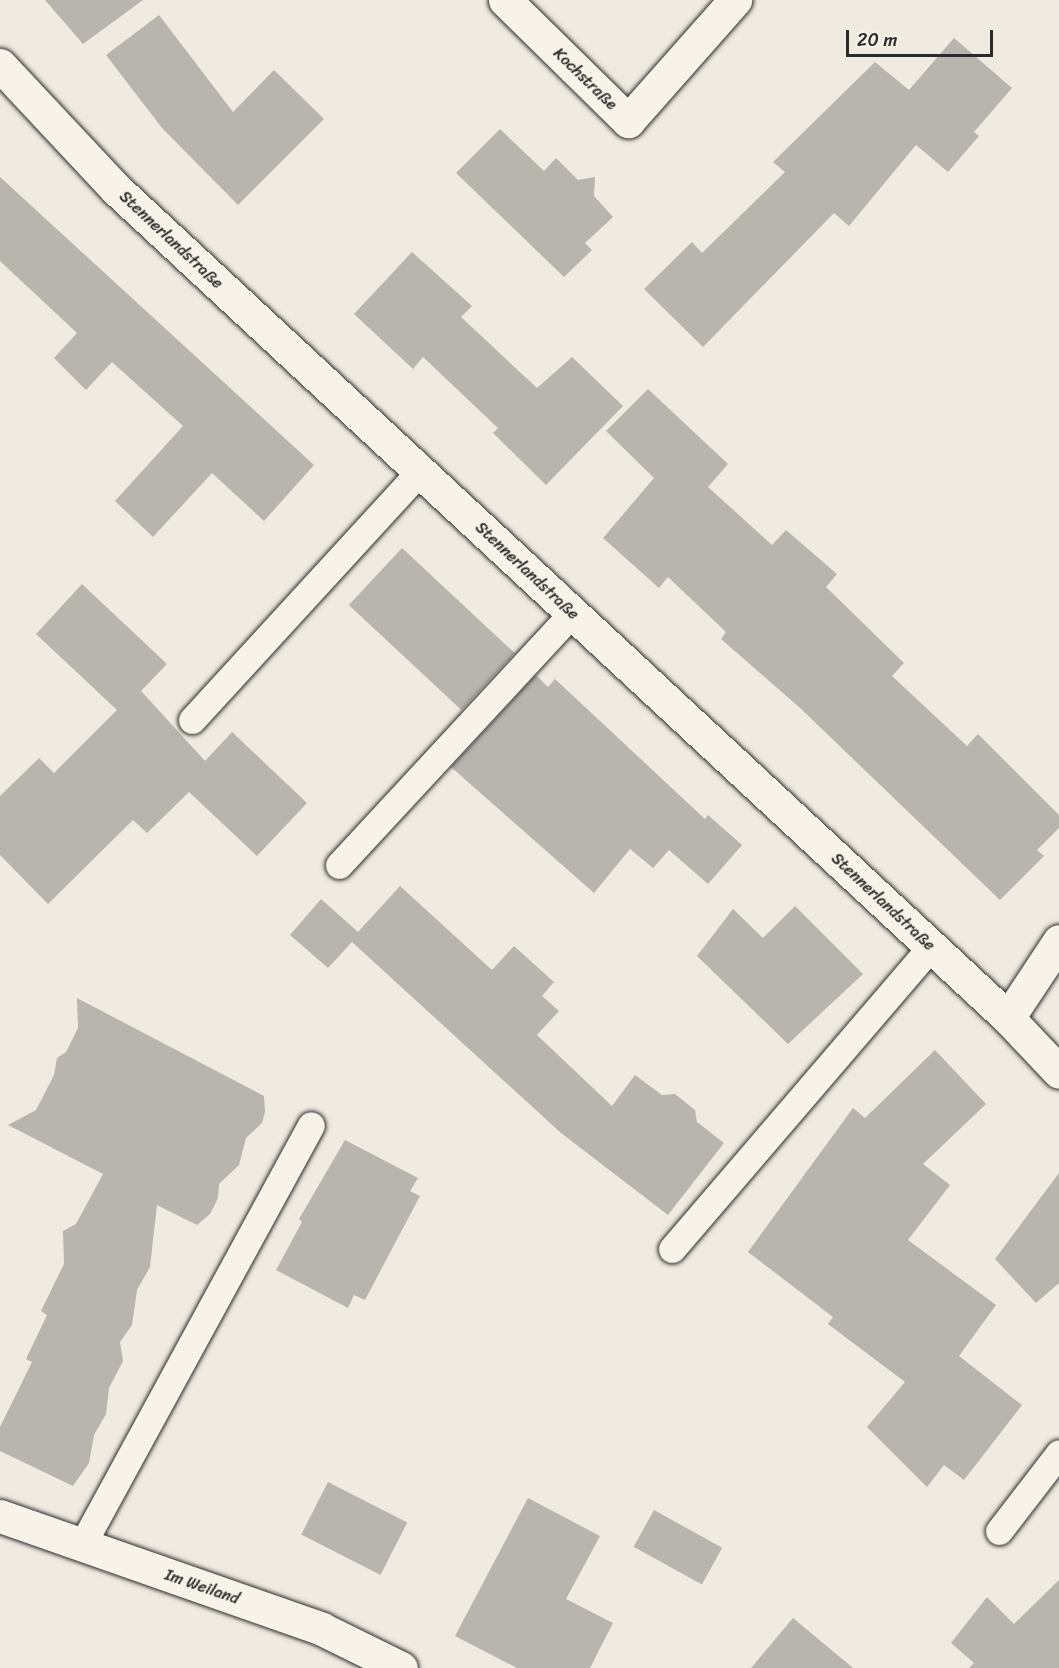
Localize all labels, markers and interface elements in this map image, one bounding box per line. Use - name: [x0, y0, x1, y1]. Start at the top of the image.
- scale bar: [849, 18, 996, 56]
- text: 20 m: [857, 24, 897, 56]
- street label: Kochstraße: [549, 44, 621, 114]
- street label: Stennerlandstraße: [115, 187, 227, 293]
- street label: Stennerlandstraße: [471, 518, 583, 624]
- street label: Stennerlandstraße: [827, 849, 939, 955]
- street label: Im Weiland: [162, 1565, 242, 1609]

